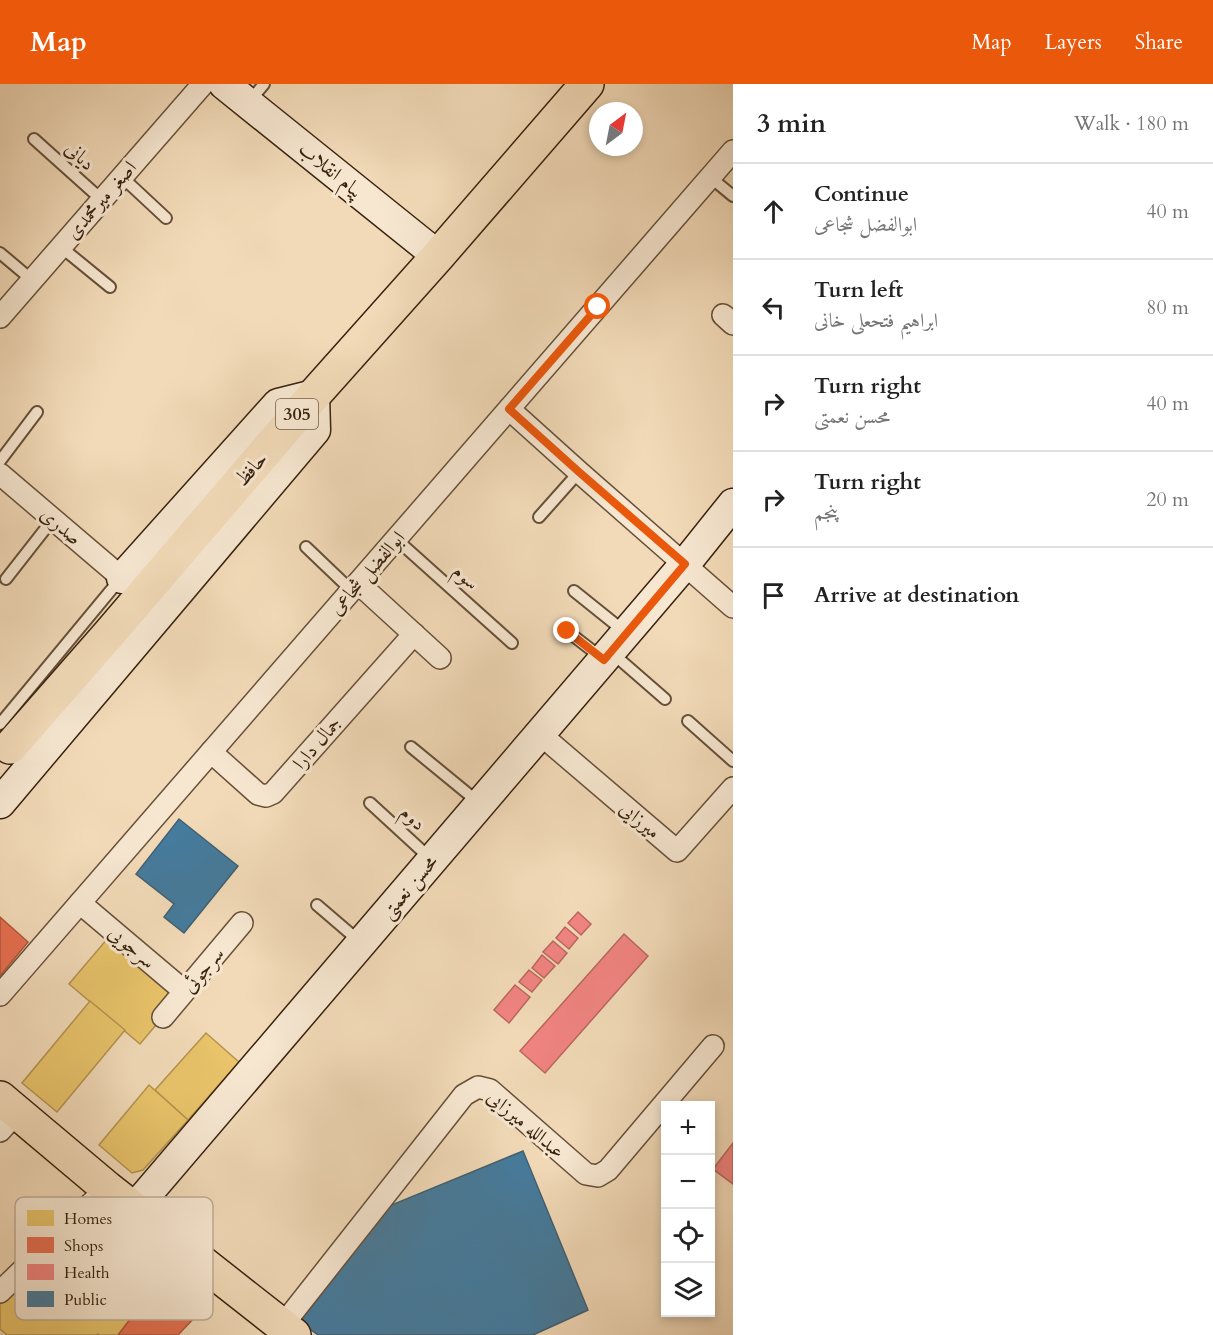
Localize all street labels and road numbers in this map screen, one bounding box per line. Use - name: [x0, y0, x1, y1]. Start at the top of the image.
- street label: دیانی: [59, 135, 101, 177]
- street label: پیام انقلاب: [290, 136, 369, 208]
- street label: اصغر میرمحمدی: [59, 155, 143, 245]
- road number: 305: [276, 399, 318, 429]
- street label: حافظ: [228, 446, 274, 492]
- street label: صدری: [34, 501, 88, 551]
- street label: ابوالفضل شجاعی: [323, 525, 412, 621]
- street label: سوم: [444, 558, 485, 599]
- street label: جمال دارا: [286, 711, 348, 775]
- street label: میرزایی: [614, 795, 666, 845]
- street label: دوم: [392, 799, 432, 840]
- street label: محسن نعمتی: [374, 849, 445, 925]
- street label: سرجویی: [103, 919, 161, 975]
- street label: سرجوئی: [176, 941, 230, 999]
- street label: عبدالله میرزایی: [481, 1083, 571, 1165]

